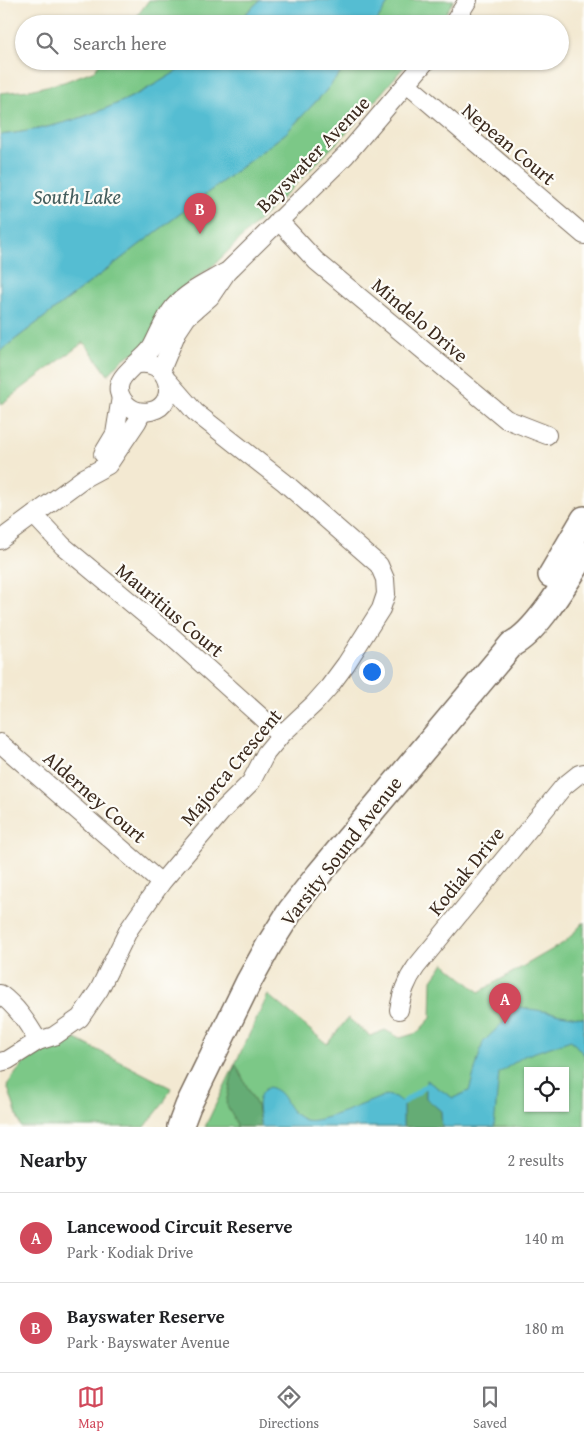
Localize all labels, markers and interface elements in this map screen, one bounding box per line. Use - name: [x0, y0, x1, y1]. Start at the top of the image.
- search box: [15, 15, 569, 70]
- icon: search: [33, 29, 61, 57]
- text: Search here: [73, 29, 167, 57]
- street label: Bayswater Avenue: [249, 89, 376, 219]
- street label: Nepean Court: [456, 96, 563, 192]
- water label: South Lake: [33, 181, 121, 212]
- pin: B: [184, 193, 216, 234]
- street label: Mindelo Drive: [366, 270, 475, 369]
- street label: Mauritius Court: [110, 556, 231, 664]
- your location: [359, 659, 385, 685]
- street label: Majorca Crescent: [173, 702, 288, 831]
- street label: Alderney Court: [37, 744, 153, 850]
- street label: Varsity Sound Avenue: [273, 770, 408, 932]
- street label: Kodiak Drive: [421, 820, 511, 921]
- pin: A: [489, 983, 521, 1024]
- map controls: [524, 1067, 569, 1112]
- button: locate: [524, 1067, 569, 1112]
- text: Nearby: [20, 1144, 87, 1175]
- text: 2 results: [507, 1148, 564, 1172]
- text: Lancewood Circuit Reserve: [67, 1212, 293, 1240]
- text: A: [31, 1226, 41, 1250]
- text: 140 m: [524, 1226, 564, 1250]
- text: Park · Kodiak Drive: [67, 1240, 193, 1264]
- text: Bayswater Reserve: [67, 1302, 225, 1330]
- text: B: [31, 1316, 41, 1340]
- text: 180 m: [524, 1316, 564, 1340]
- text: Park · Bayswater Avenue: [67, 1330, 230, 1354]
- tab: Map: [77, 1383, 105, 1433]
- tab: Directions: [259, 1383, 319, 1433]
- tab: Saved: [473, 1383, 507, 1433]

